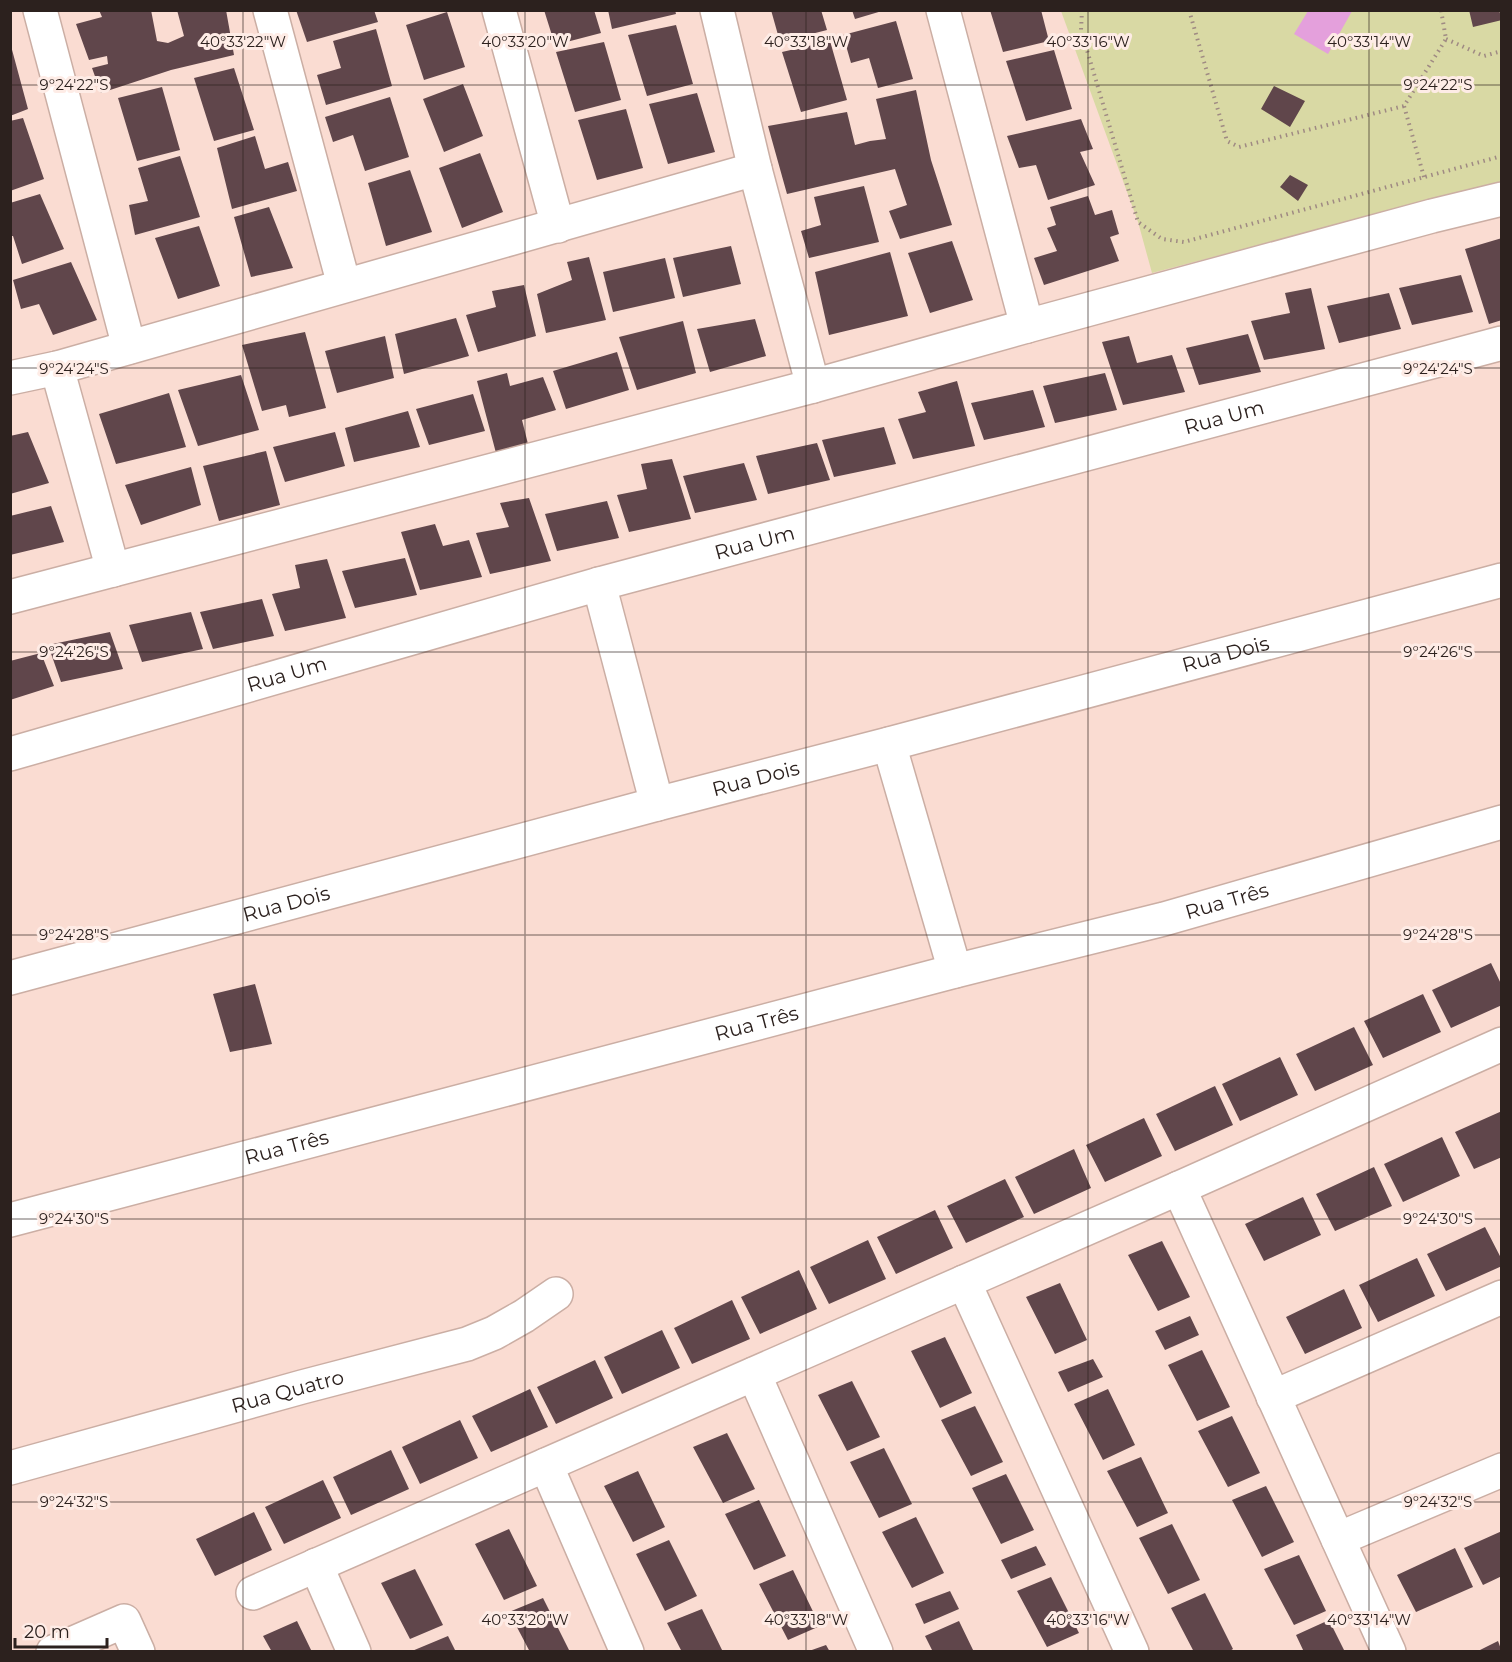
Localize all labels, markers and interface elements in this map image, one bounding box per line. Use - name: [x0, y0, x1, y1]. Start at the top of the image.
- text: 40°33'22"W: [200, 32, 286, 51]
- text: 40°33'20"W: [481, 32, 569, 51]
- text: 40°33'18"W: [764, 32, 848, 51]
- text: 40°33'16"W: [1046, 32, 1130, 51]
- text: 40°33'14"W: [1327, 32, 1411, 51]
- text: 9°24'22"S: [40, 75, 108, 94]
- text: 9°24'22"S: [1404, 75, 1472, 94]
- text: 9°24'24"S: [39, 359, 109, 378]
- text: 9°24'24"S: [1403, 359, 1473, 378]
- street label: Rua Um: [1181, 395, 1267, 439]
- street label: Rua Um: [712, 520, 797, 565]
- street label: Rua Dois: [1179, 631, 1272, 677]
- text: 9°24'26"S: [39, 642, 109, 661]
- text: 9°24'26"S: [1403, 642, 1473, 661]
- street label: Rua Um: [244, 651, 329, 697]
- street label: Rua Dois: [710, 756, 802, 801]
- street label: Rua Três: [1182, 878, 1272, 924]
- street label: Rua Dois: [240, 880, 333, 927]
- text: 9°24'28"S: [39, 925, 109, 944]
- text: 9°24'28"S: [1403, 925, 1473, 944]
- street label: Rua Três: [712, 1001, 801, 1046]
- street label: Rua Três: [242, 1125, 331, 1170]
- text: 9°24'30"S: [39, 1209, 109, 1228]
- text: 9°24'30"S: [1403, 1209, 1473, 1228]
- street label: Rua Quatro: [229, 1365, 346, 1418]
- text: 9°24'32"S: [40, 1492, 108, 1511]
- text: 9°24'32"S: [1404, 1492, 1472, 1511]
- text: 40°33'20"W: [481, 1610, 569, 1629]
- text: 40°33'18"W: [764, 1610, 848, 1629]
- text: 40°33'16"W: [1046, 1610, 1130, 1629]
- text: 40°33'14"W: [1327, 1610, 1411, 1629]
- scale bar: [15, 1611, 106, 1649]
- text: 20 m: [24, 1621, 70, 1643]

